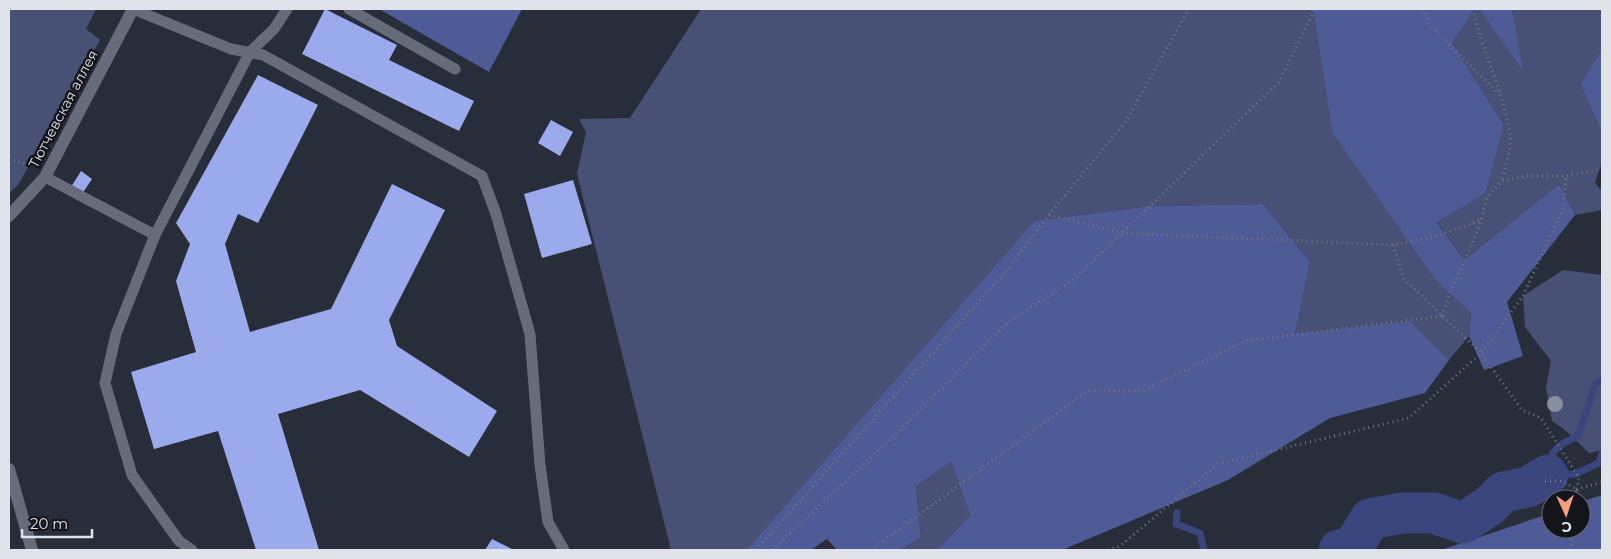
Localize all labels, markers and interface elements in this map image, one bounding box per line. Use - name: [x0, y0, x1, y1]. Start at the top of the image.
- street label: Тютчевская аллея: [24, 47, 102, 171]
- north arrow: [1541, 489, 1591, 539]
- scale bar: [22, 506, 92, 538]
- text: 20 m: [30, 514, 68, 533]
- text: С: [1561, 518, 1572, 536]

